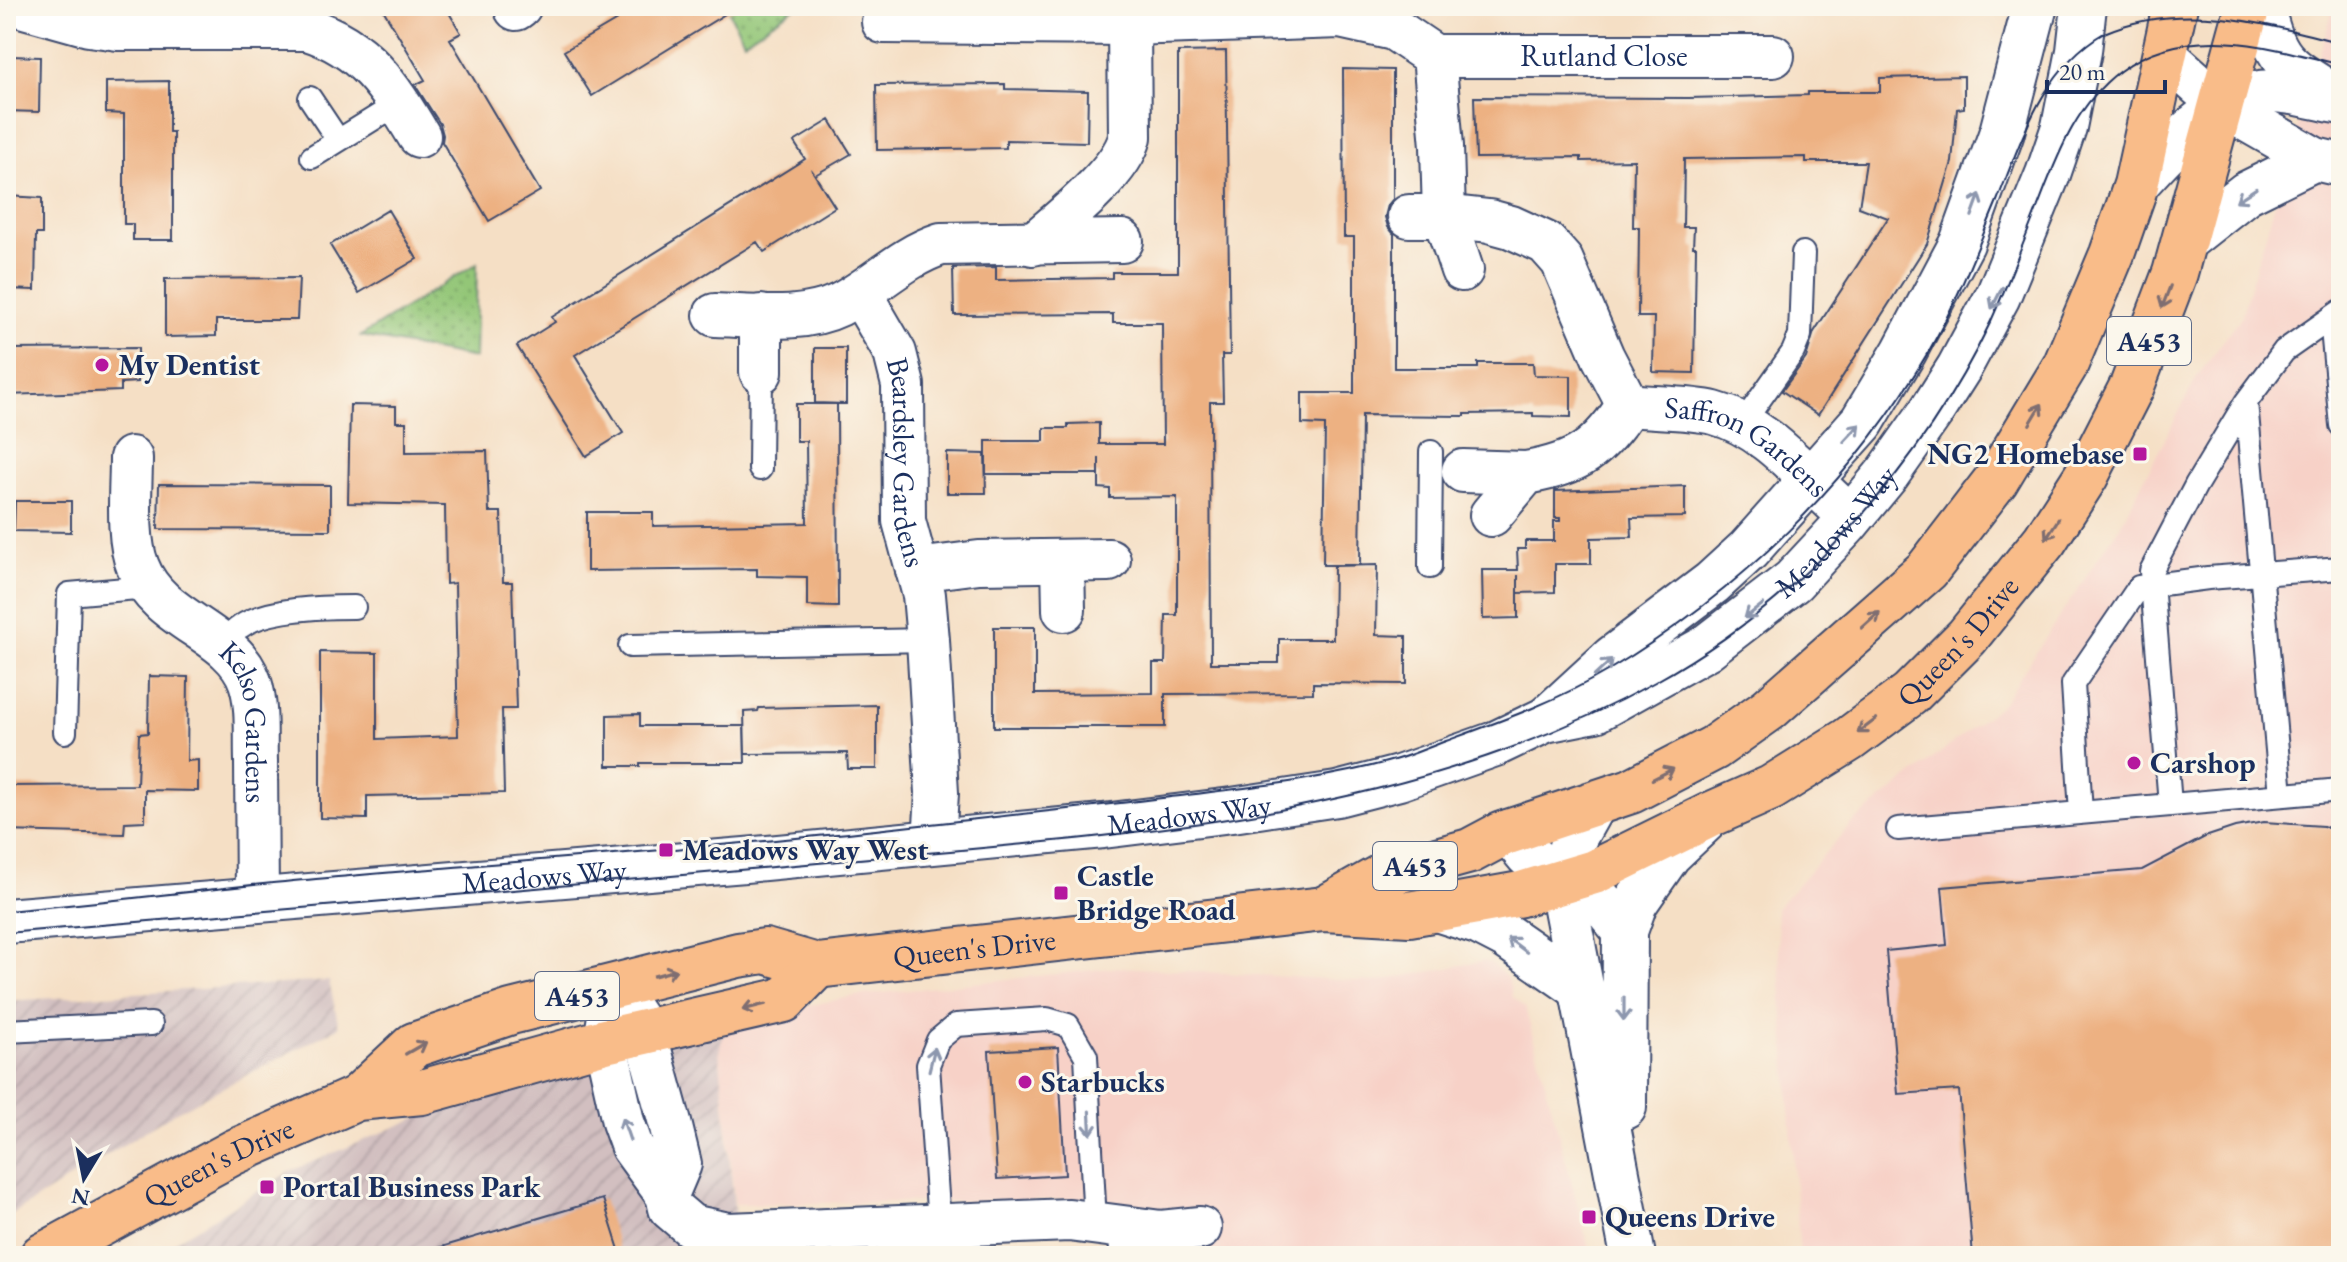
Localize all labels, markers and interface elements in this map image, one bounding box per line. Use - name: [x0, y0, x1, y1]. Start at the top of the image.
- street label: Rutland Close: [1520, 36, 1688, 75]
- scale bar: [2047, 44, 2165, 94]
- text: 20 m: [2059, 56, 2106, 87]
- one-way arrow: [2235, 186, 2257, 203]
- one-way arrow: [1969, 193, 1984, 218]
- one-way arrow: [2158, 284, 2172, 308]
- one-way arrow: [1988, 285, 2004, 309]
- road number: A453: [2107, 317, 2191, 365]
- place label: My Dentist: [118, 345, 261, 384]
- street label: Beardsley Gardens: [878, 353, 936, 571]
- marker: My Dentist: [93, 356, 111, 374]
- street label: Saffron Gardens: [1664, 387, 1837, 506]
- one-way arrow: [2028, 403, 2044, 426]
- one-way arrow: [1843, 423, 1861, 443]
- place label: NG2 Homebase: [1927, 434, 2124, 473]
- marker: NG2 Homebase: [2131, 445, 2149, 463]
- street label: Meadows Way: [1767, 456, 1906, 607]
- one-way arrow: [2043, 517, 2059, 540]
- street label: Queen's Drive: [1888, 568, 2027, 715]
- one-way arrow: [1744, 603, 1765, 620]
- one-way arrow: [1861, 611, 1881, 630]
- street label: Kelso Gardens: [211, 632, 276, 803]
- one-way arrow: [1593, 658, 1613, 677]
- one-way arrow: [1857, 718, 1878, 735]
- place label: Carshop: [2150, 743, 2256, 782]
- marker: Carshop: [2125, 754, 2143, 772]
- one-way arrow: [1651, 766, 1674, 782]
- street label: Meadows Way: [1105, 784, 1275, 844]
- place label: Meadows Way West: [682, 830, 929, 869]
- marker: Meadows Way West: [657, 841, 675, 859]
- road number: A453: [1373, 842, 1457, 890]
- street label: Meadows Way: [460, 850, 629, 902]
- place label: Castle Bridge Road: [1077, 856, 1236, 929]
- marker: Castle Bridge Road: [1052, 884, 1070, 902]
- street label: Queen's Drive: [891, 919, 1058, 976]
- one-way arrow: [1507, 937, 1528, 954]
- one-way arrow: [651, 965, 677, 980]
- road number: A453: [535, 972, 619, 1020]
- one-way arrow: [1616, 995, 1632, 1022]
- one-way arrow: [742, 1001, 767, 1016]
- one-way arrow: [404, 1039, 427, 1055]
- one-way arrow: [925, 1047, 940, 1073]
- place label: Starbucks: [1041, 1062, 1165, 1101]
- marker: Starbucks: [1016, 1073, 1034, 1091]
- street label: Queen's Drive: [136, 1108, 300, 1216]
- one-way arrow: [1082, 1109, 1097, 1136]
- one-way arrow: [618, 1117, 633, 1142]
- north arrow: [44, 1138, 124, 1218]
- place label: Portal Business Park: [283, 1167, 541, 1206]
- marker: Portal Business Park: [258, 1178, 276, 1196]
- text: N: [69, 1181, 92, 1213]
- place label: Queens Drive: [1605, 1197, 1775, 1236]
- marker: Queens Drive: [1580, 1208, 1598, 1226]

